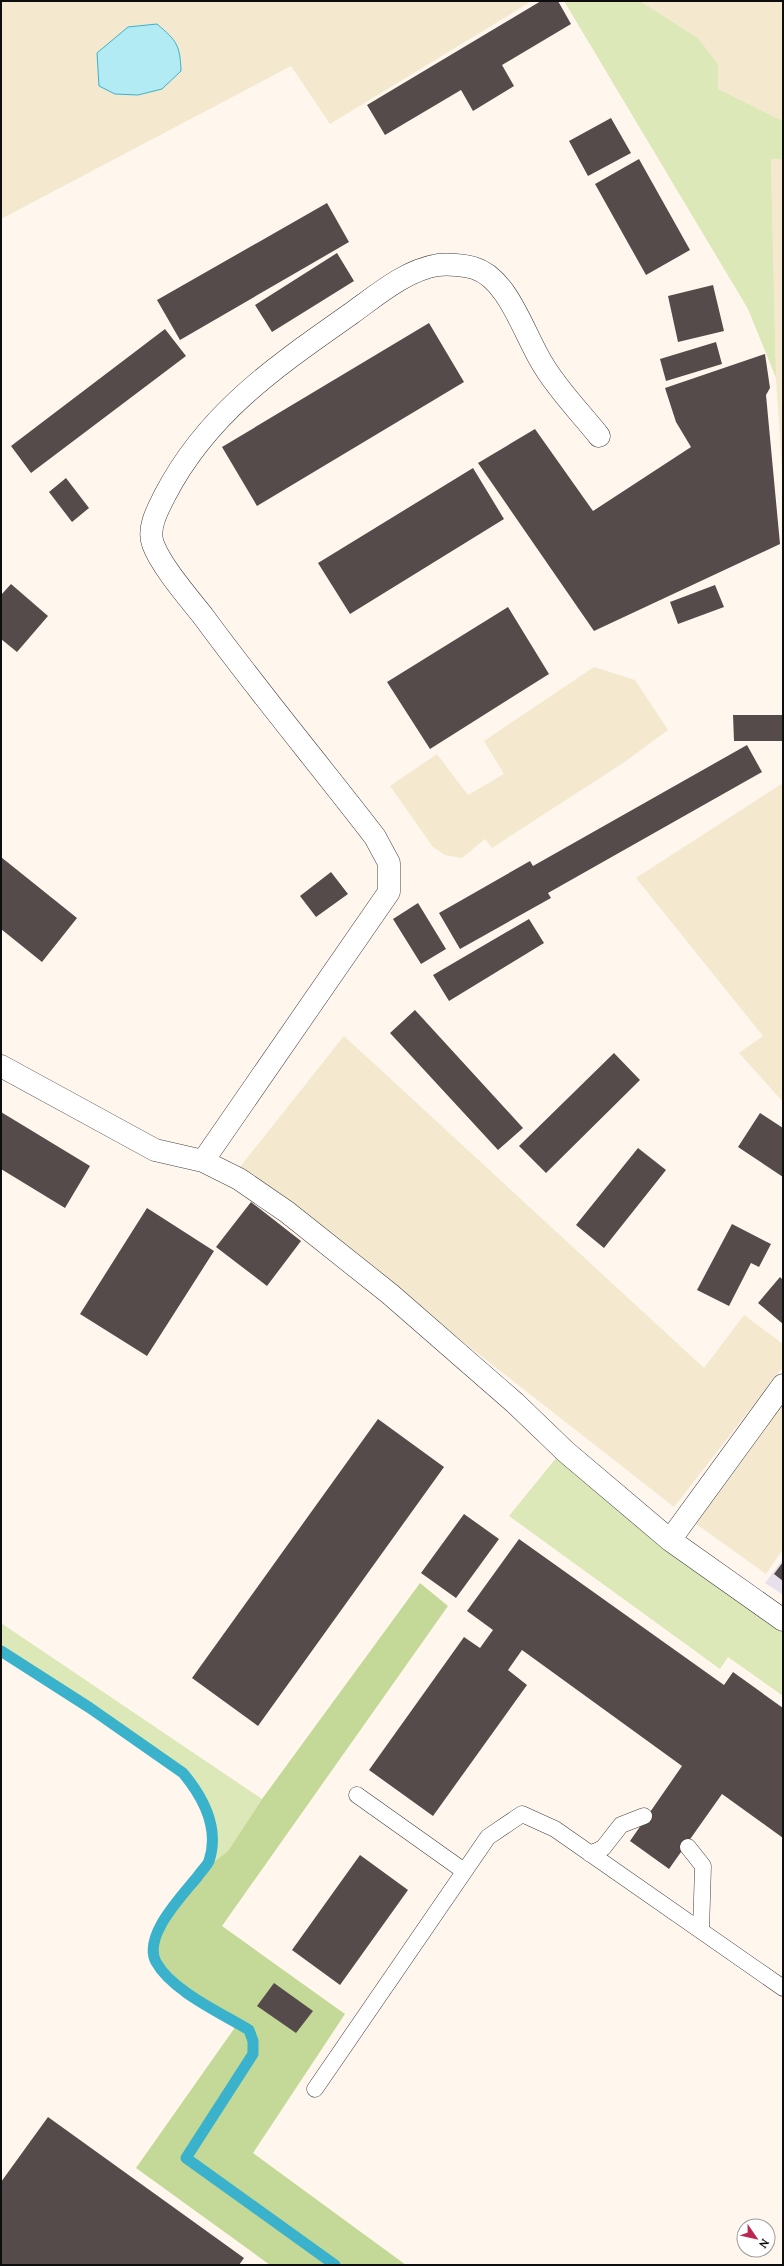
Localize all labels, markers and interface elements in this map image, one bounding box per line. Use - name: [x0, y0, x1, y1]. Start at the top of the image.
- north arrow: [736, 2218, 776, 2258]
- text: N: [756, 2236, 772, 2251]

